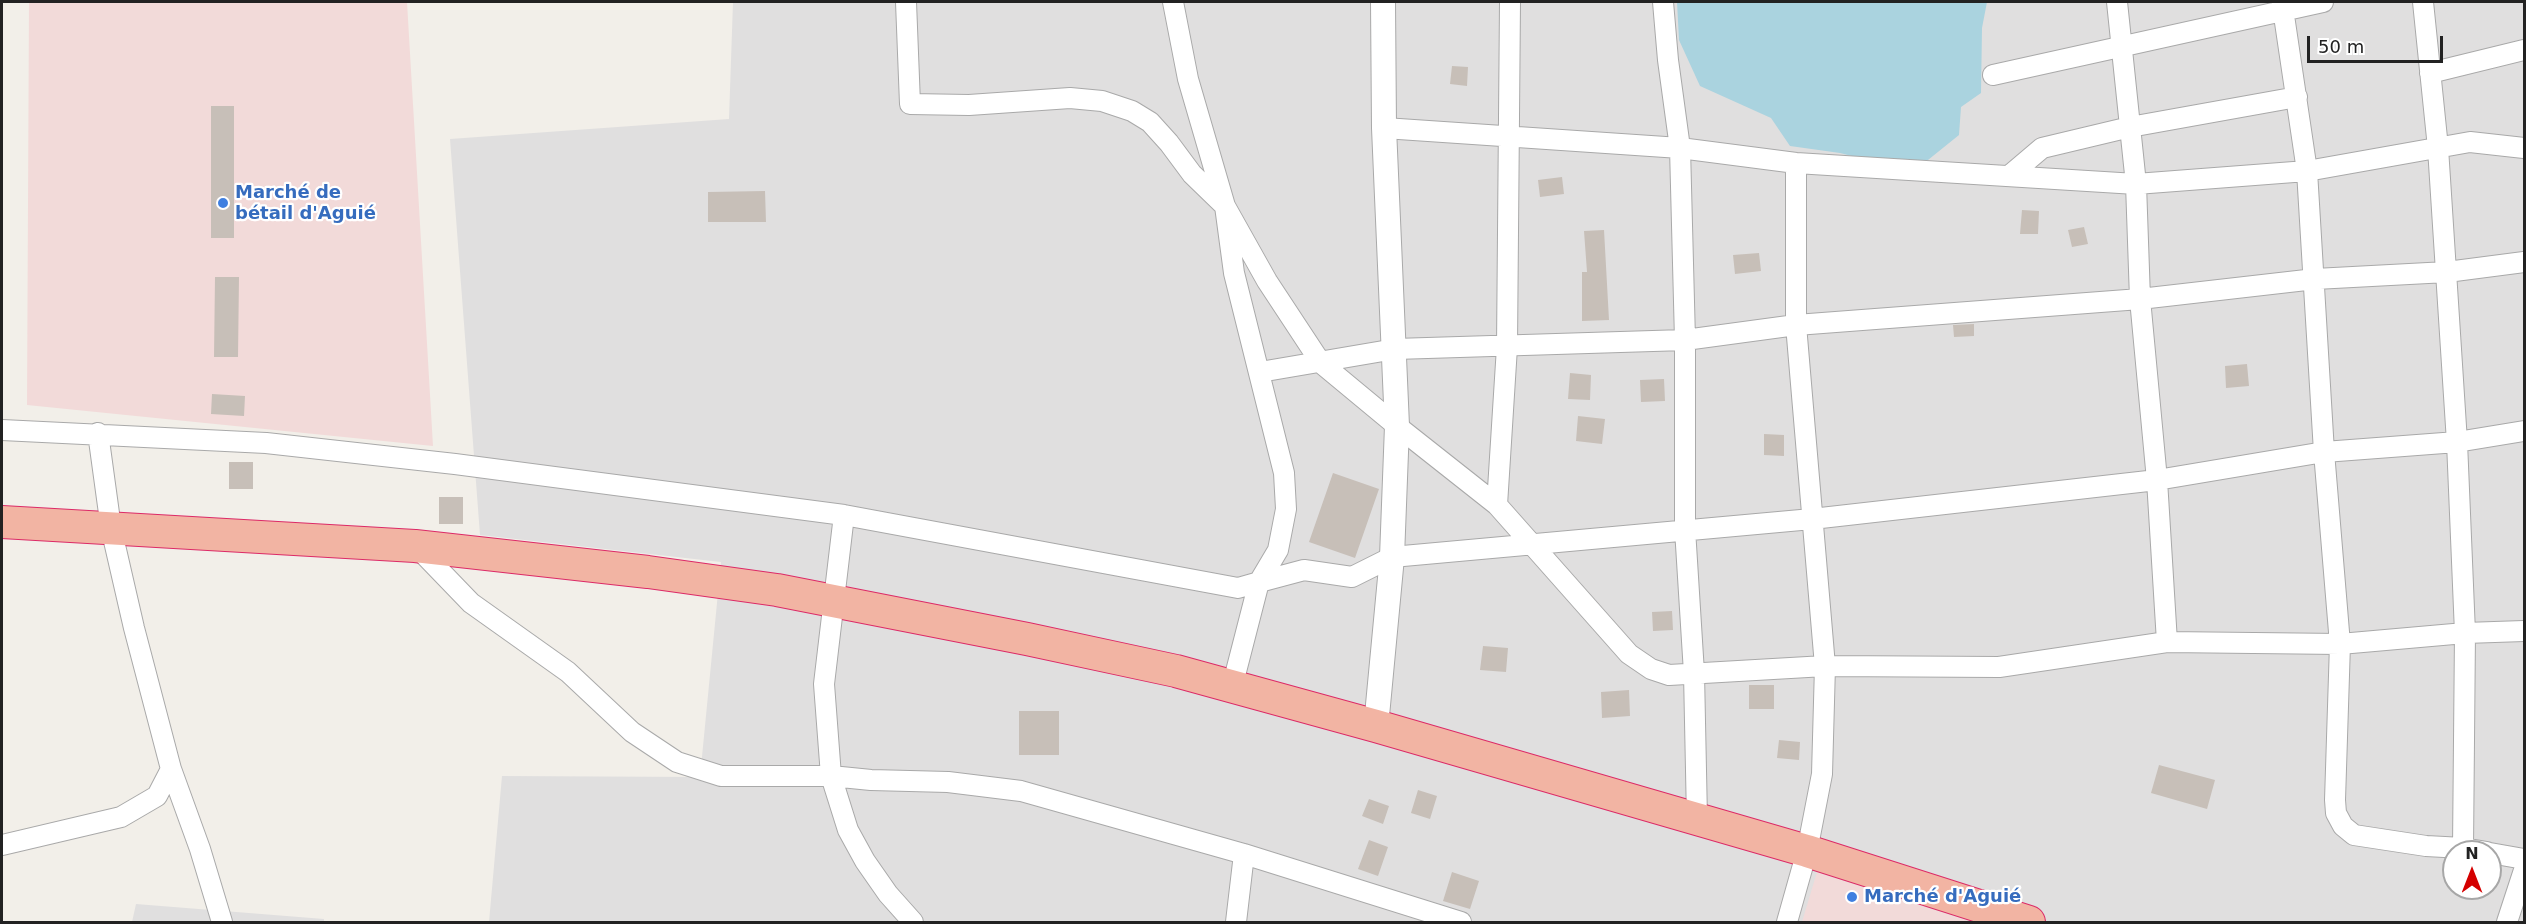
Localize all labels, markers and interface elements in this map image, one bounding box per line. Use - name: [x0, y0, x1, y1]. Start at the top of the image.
- scale bar: [2310, 24, 2446, 62]
- text: 50 m: [2318, 36, 2364, 57]
- place label: Marché de bétail d'Aguié: [235, 182, 376, 224]
- marker: Marché de bétail d'Aguié: [216, 196, 230, 210]
- north arrow: [2442, 840, 2502, 900]
- text: N: [2465, 844, 2479, 863]
- place label: Marché d'Aguié: [1864, 886, 2021, 908]
- marker: Marché d'Aguié: [1845, 890, 1859, 904]

